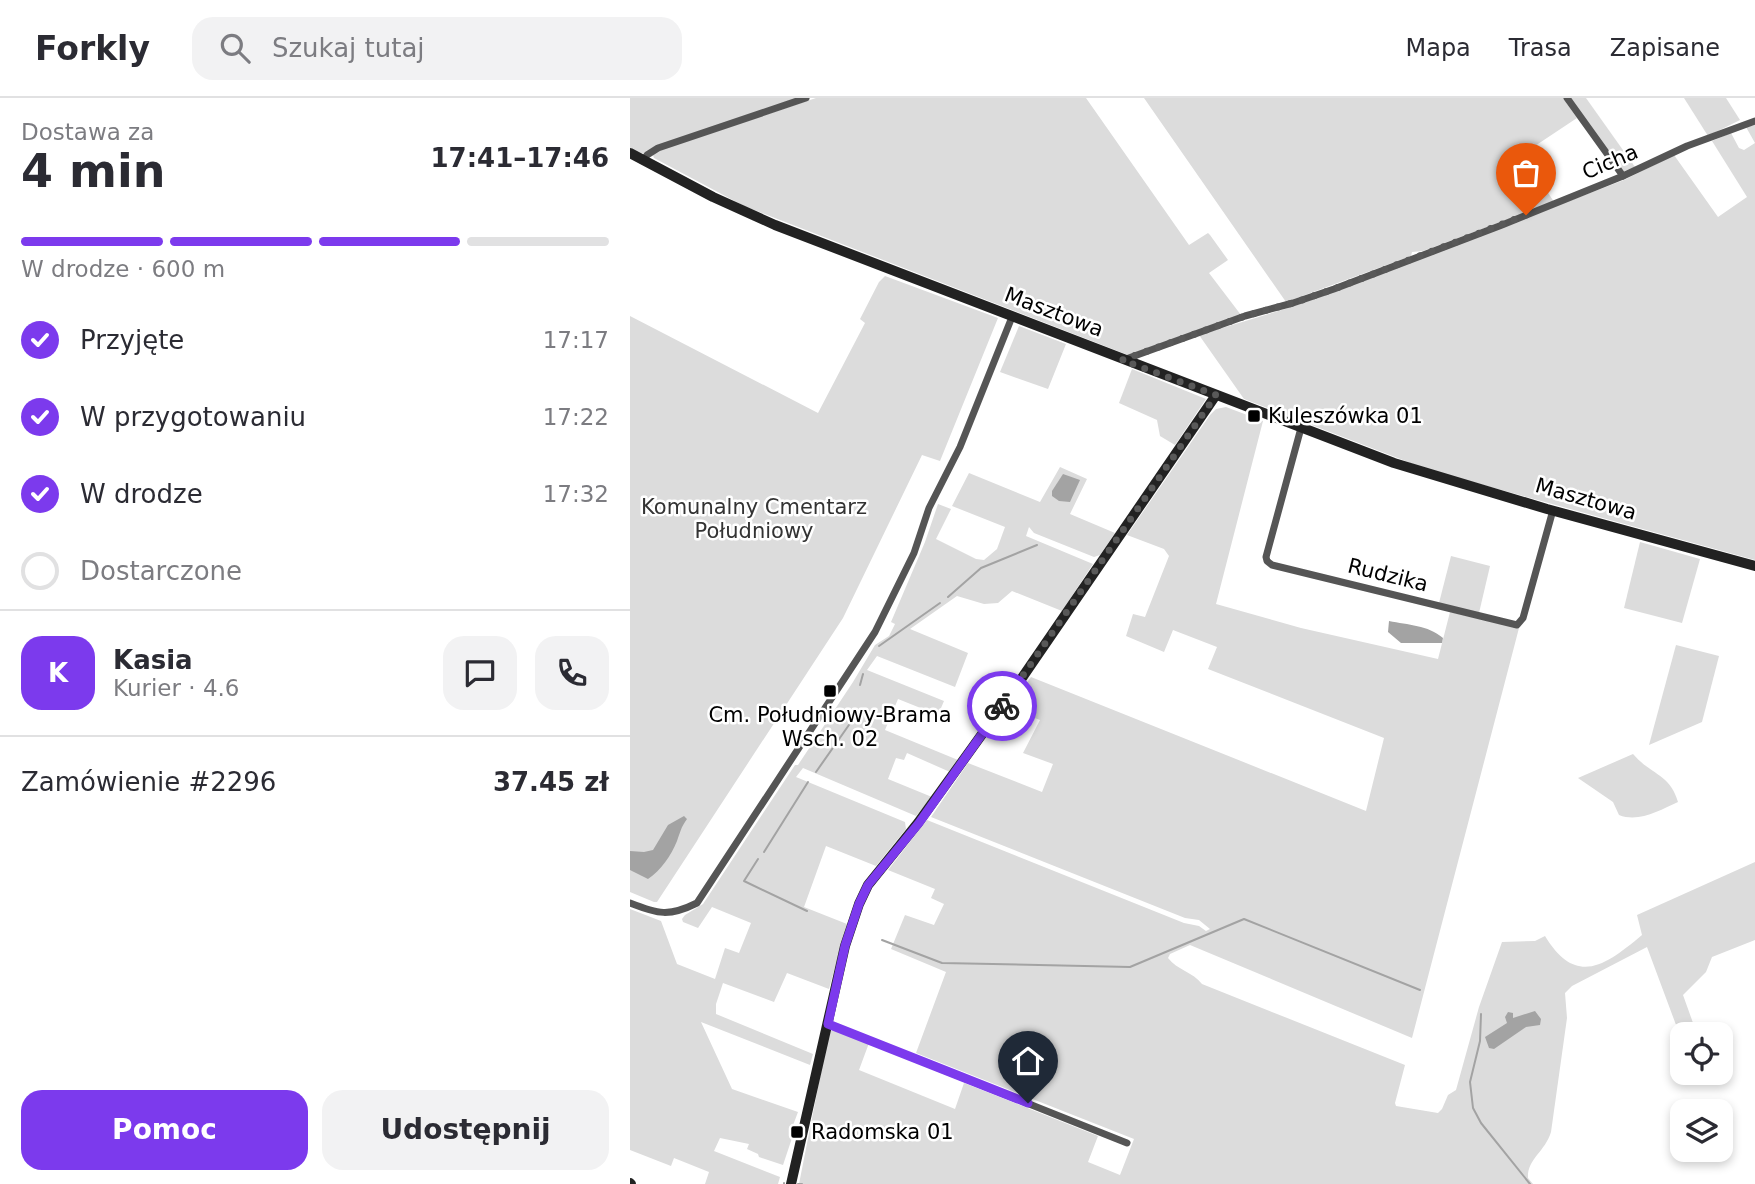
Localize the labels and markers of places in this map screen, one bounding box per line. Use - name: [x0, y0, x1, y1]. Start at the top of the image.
- pin: [1496, 143, 1556, 215]
- place label: Kuleszówka 01: [1268, 404, 1423, 428]
- marker: Kuleszówka 01: [1246, 408, 1262, 424]
- marker: Cm. Południowy-Brama Wsch. 02: [822, 683, 838, 699]
- place label: Cm. Południowy-Brama Wsch. 02: [708, 703, 952, 751]
- pin: [998, 1031, 1058, 1103]
- place label: Radomska 01: [811, 1120, 954, 1144]
- marker: Radomska 01: [789, 1124, 805, 1140]

